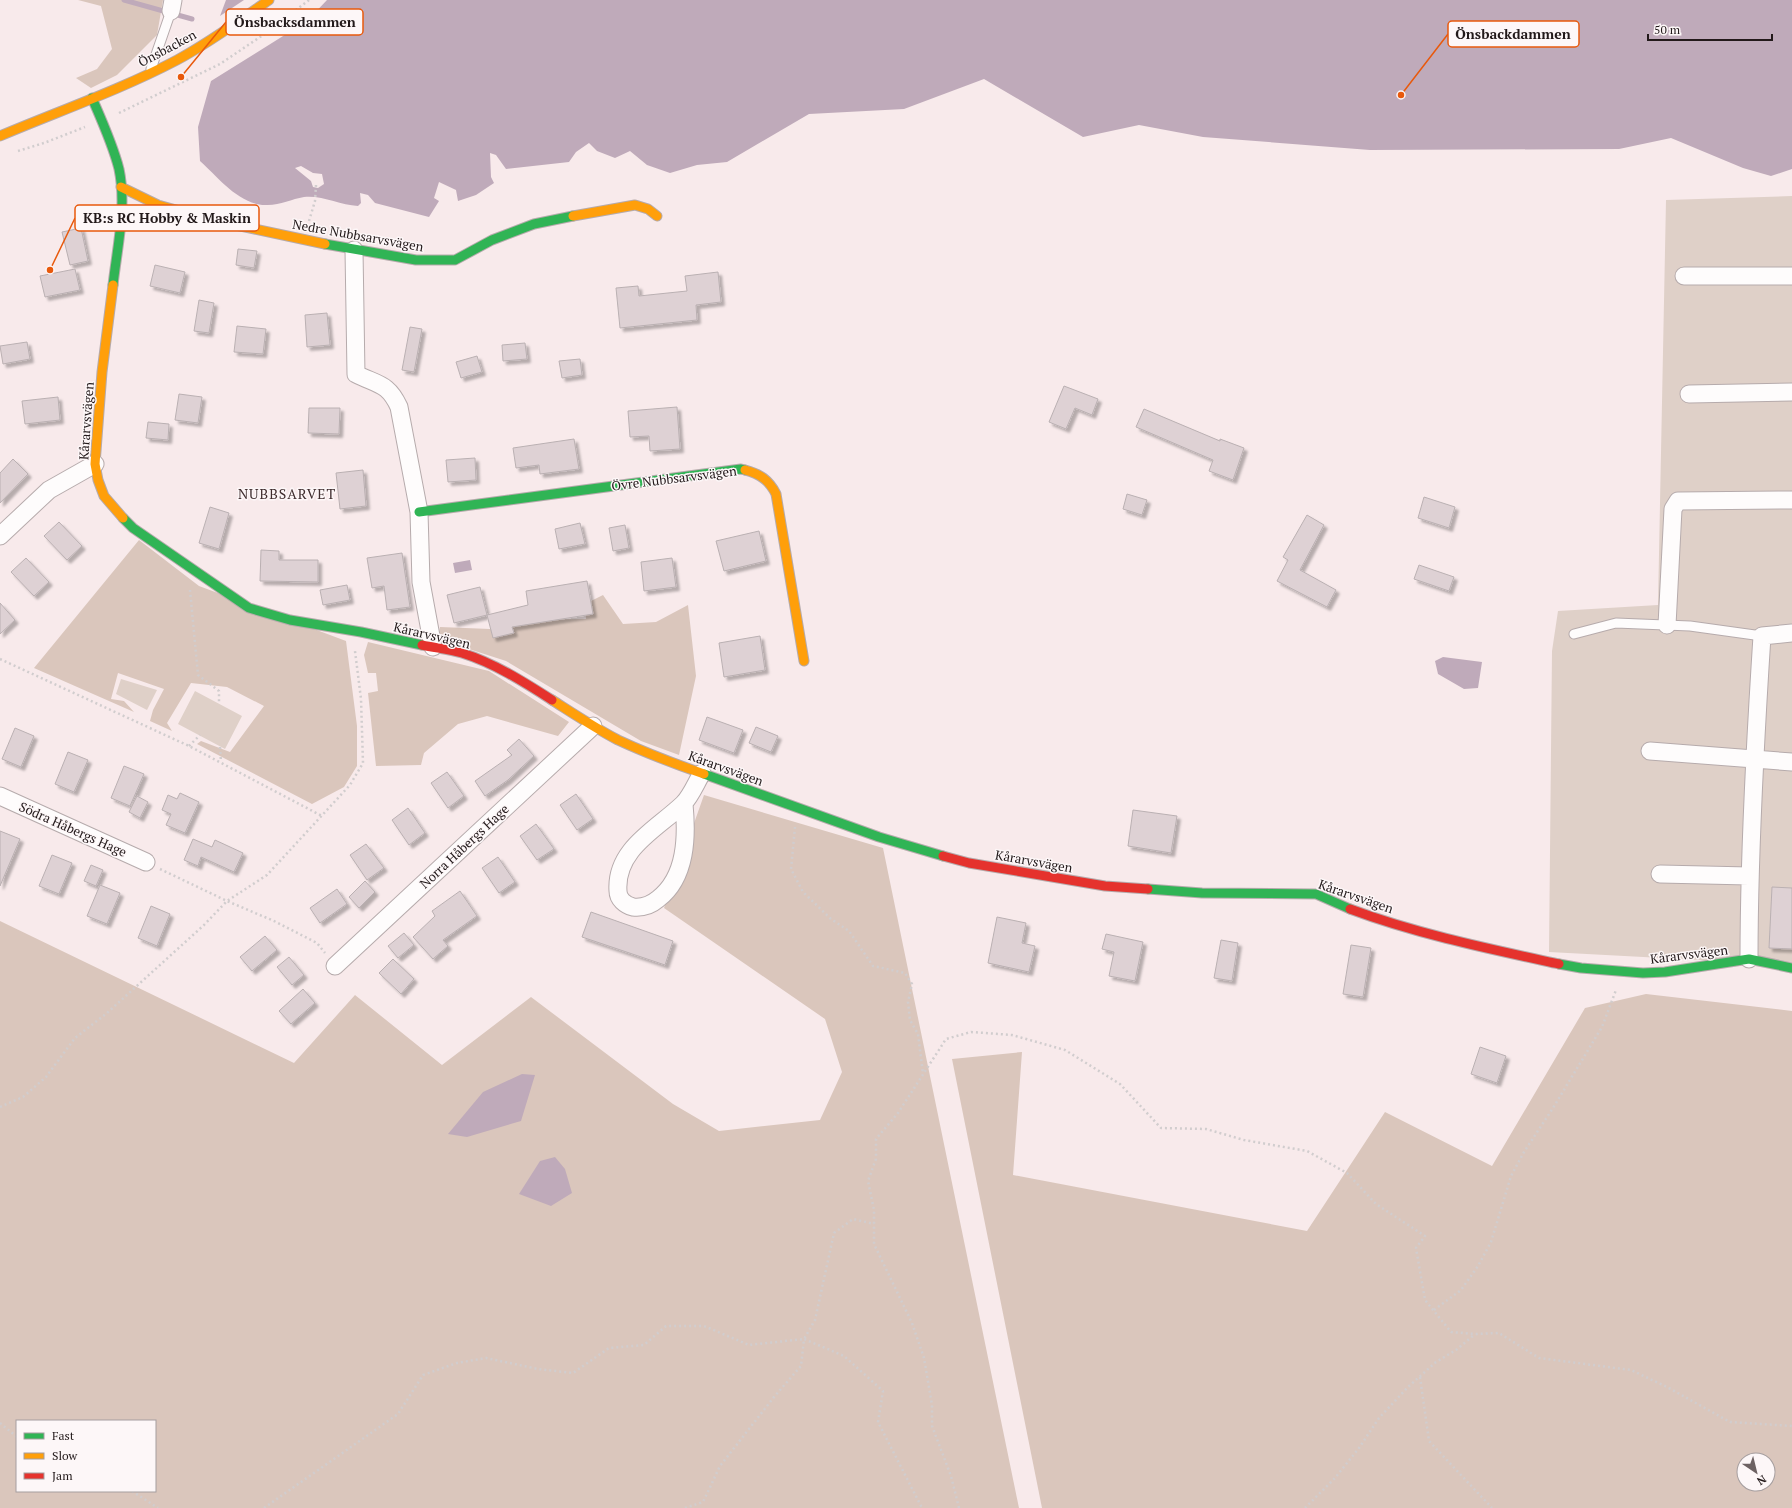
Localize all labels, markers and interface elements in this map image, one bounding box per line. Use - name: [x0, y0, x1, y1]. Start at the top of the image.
- callout: Önsbacksdammen: [226, 9, 363, 35]
- text: Önsbacksdammen: [234, 12, 356, 31]
- scale bar: [1648, 16, 1772, 42]
- callout: Önsbackdammen: [1448, 21, 1579, 47]
- text: 50 m: [1654, 22, 1681, 37]
- text: Önsbackdammen: [1455, 24, 1571, 43]
- street label: Önsbacken: [135, 25, 199, 71]
- callout: KB:s RC Hobby & Maskin: [75, 205, 259, 231]
- text: KB:s RC Hobby & Maskin: [83, 208, 251, 227]
- street label: Nedre Nubbsarvsvägen: [291, 215, 425, 255]
- street label: Kårarvsvägen: [74, 381, 98, 461]
- street label: Övre Nubbsarvsvägen: [610, 461, 738, 495]
- district label: NUBBSARVET: [238, 484, 336, 503]
- street label: Kårarvsvägen: [392, 617, 472, 653]
- street label: Kårarvsvägen: [686, 746, 766, 790]
- street label: Södra Håbergs Hage: [16, 797, 130, 861]
- street label: Norra Håbergs Hage: [415, 800, 513, 892]
- street label: Kårarvsvägen: [994, 845, 1074, 877]
- street label: Kårarvsvägen: [1316, 875, 1396, 917]
- street label: Kårarvsvägen: [1649, 940, 1729, 968]
- legend: [16, 1420, 156, 1492]
- text: Fast: [52, 1428, 75, 1443]
- text: Slow: [52, 1448, 78, 1463]
- north arrow: [1736, 1452, 1776, 1492]
- text: Jam: [52, 1468, 73, 1483]
- text: N: [1754, 1472, 1769, 1489]

